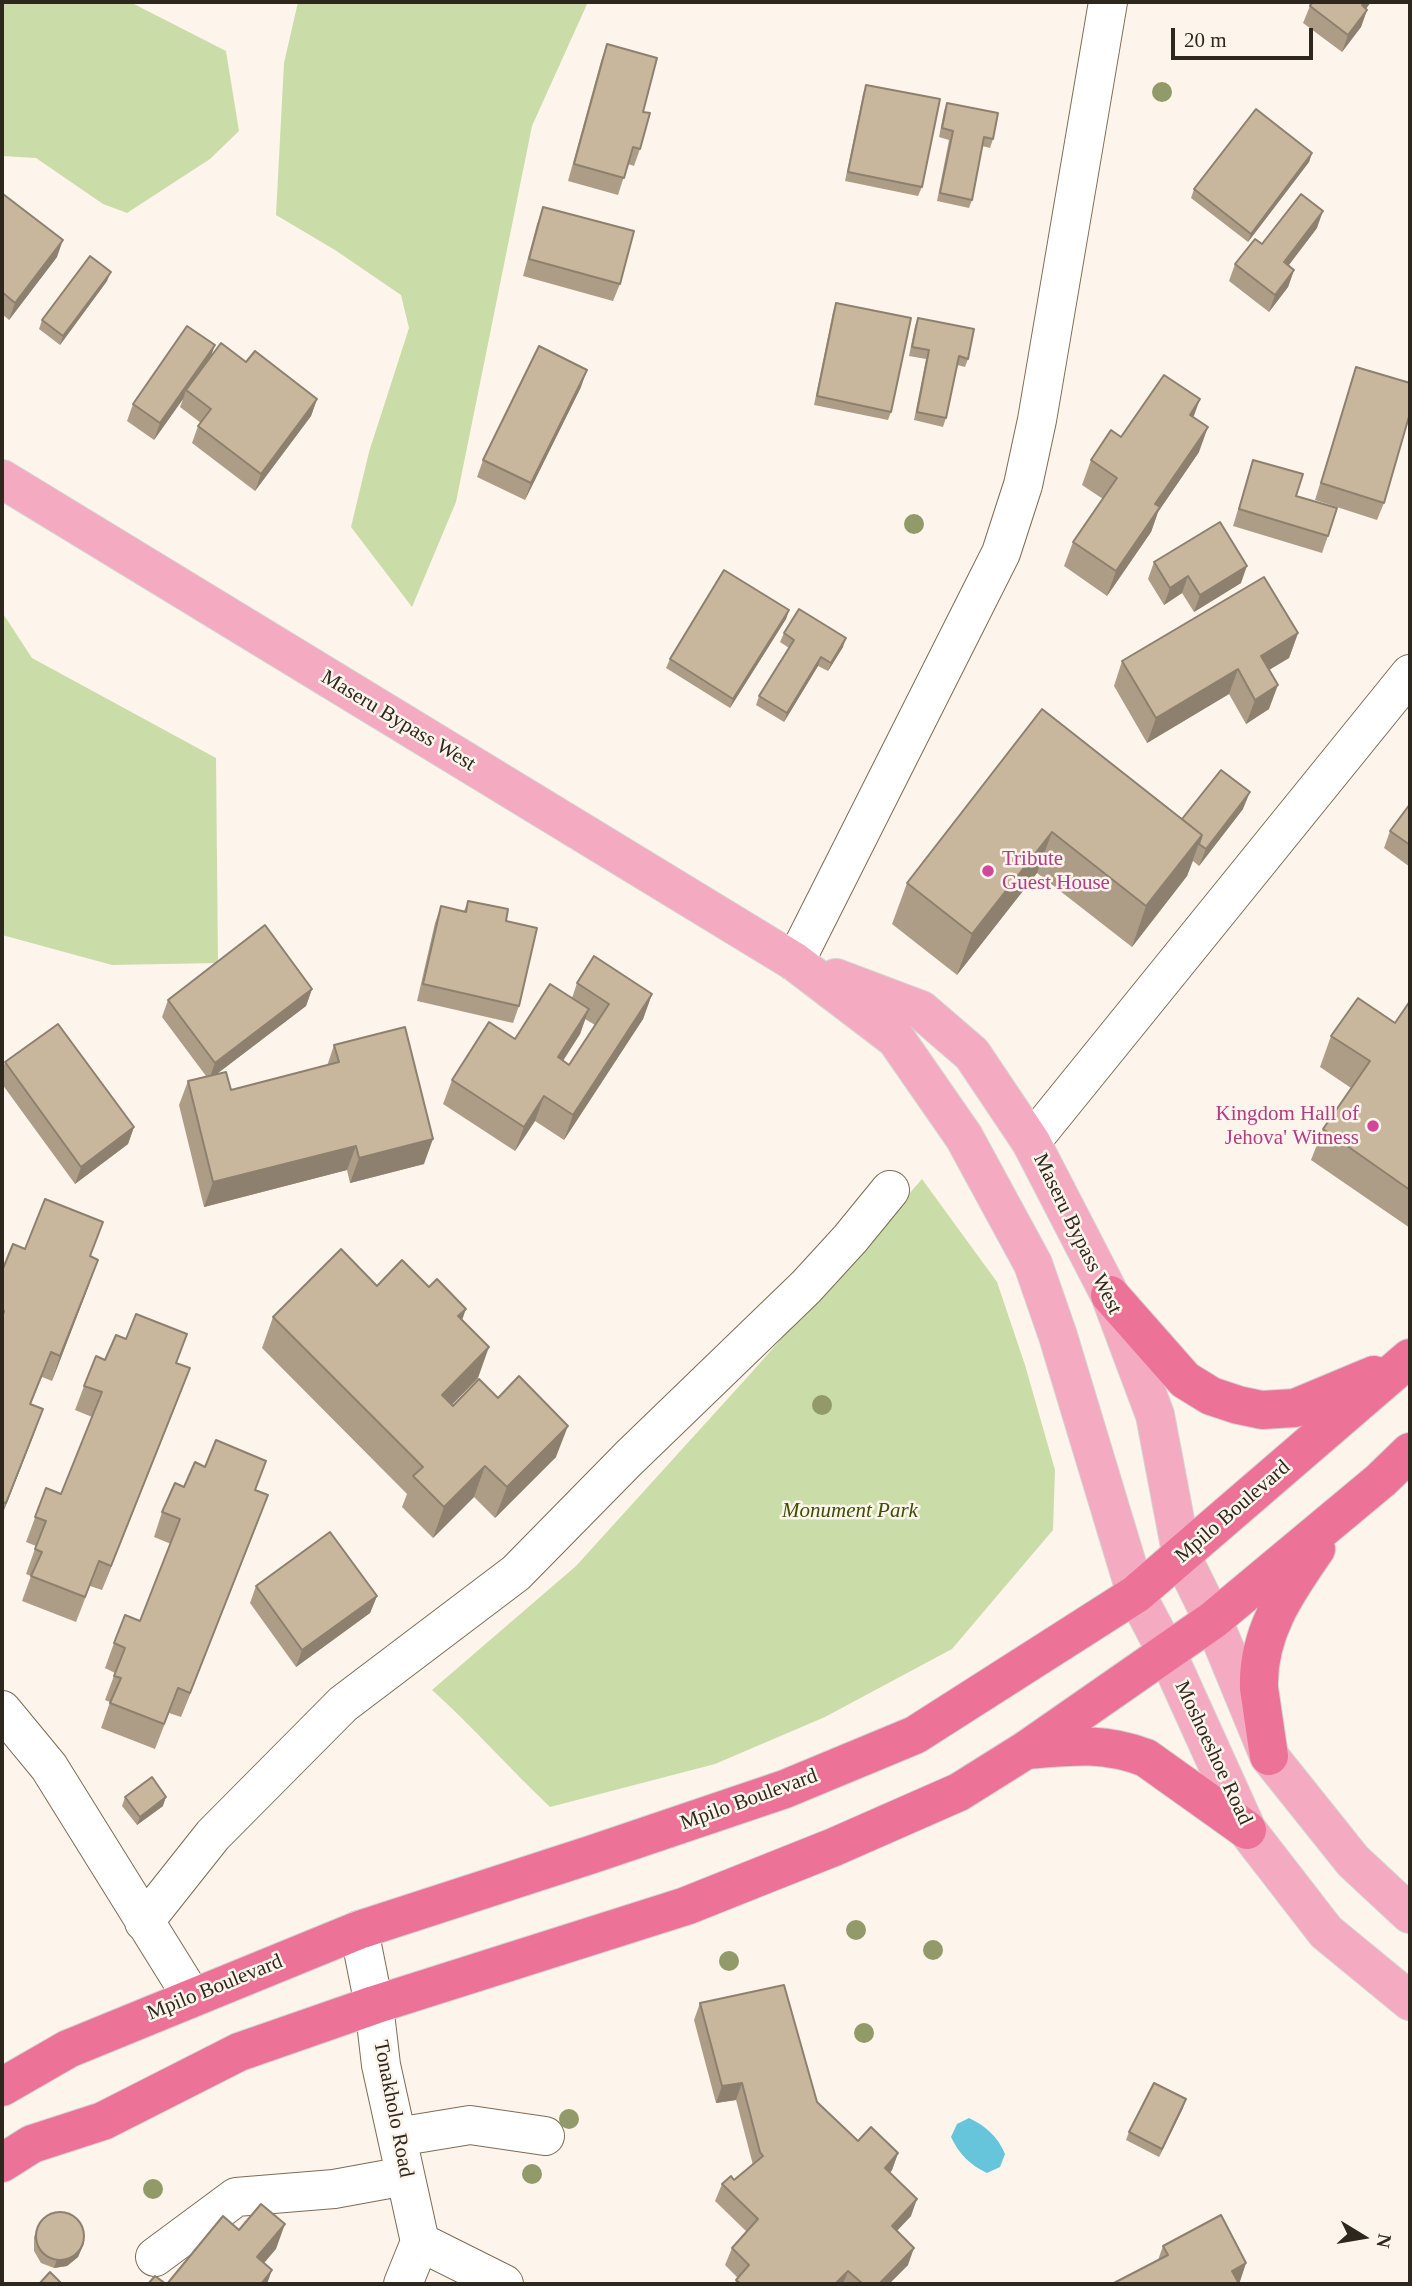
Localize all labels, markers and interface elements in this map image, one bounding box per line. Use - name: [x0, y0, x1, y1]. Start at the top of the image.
- scale bar: [1174, 14, 1316, 58]
- text: 20 m: [1184, 28, 1227, 52]
- street label: Maseru Bypass West: [316, 665, 480, 777]
- place label: Tribute Guest House: [1002, 846, 1110, 896]
- marker: Tribute Guest House: [980, 863, 996, 879]
- place label: Kingdom Hall of Jehova' Witness: [1216, 1101, 1359, 1151]
- marker: Kingdom Hall of Jehova' Witness: [1365, 1118, 1381, 1134]
- street label: Maseru Bypass West: [1027, 1150, 1127, 1318]
- street label: Mpilo Boulevard: [1170, 1455, 1296, 1569]
- park label: Monument Park: [782, 1498, 918, 1524]
- street label: Moshoeshoe Road: [1169, 1677, 1257, 1829]
- street label: Mpilo Boulevard: [677, 1764, 821, 1836]
- street label: Mpilo Boulevard: [143, 1949, 287, 2027]
- street label: Tonakholo Road: [367, 2038, 419, 2180]
- north arrow: [1328, 2202, 1398, 2272]
- text: N: [1372, 2232, 1396, 2250]

